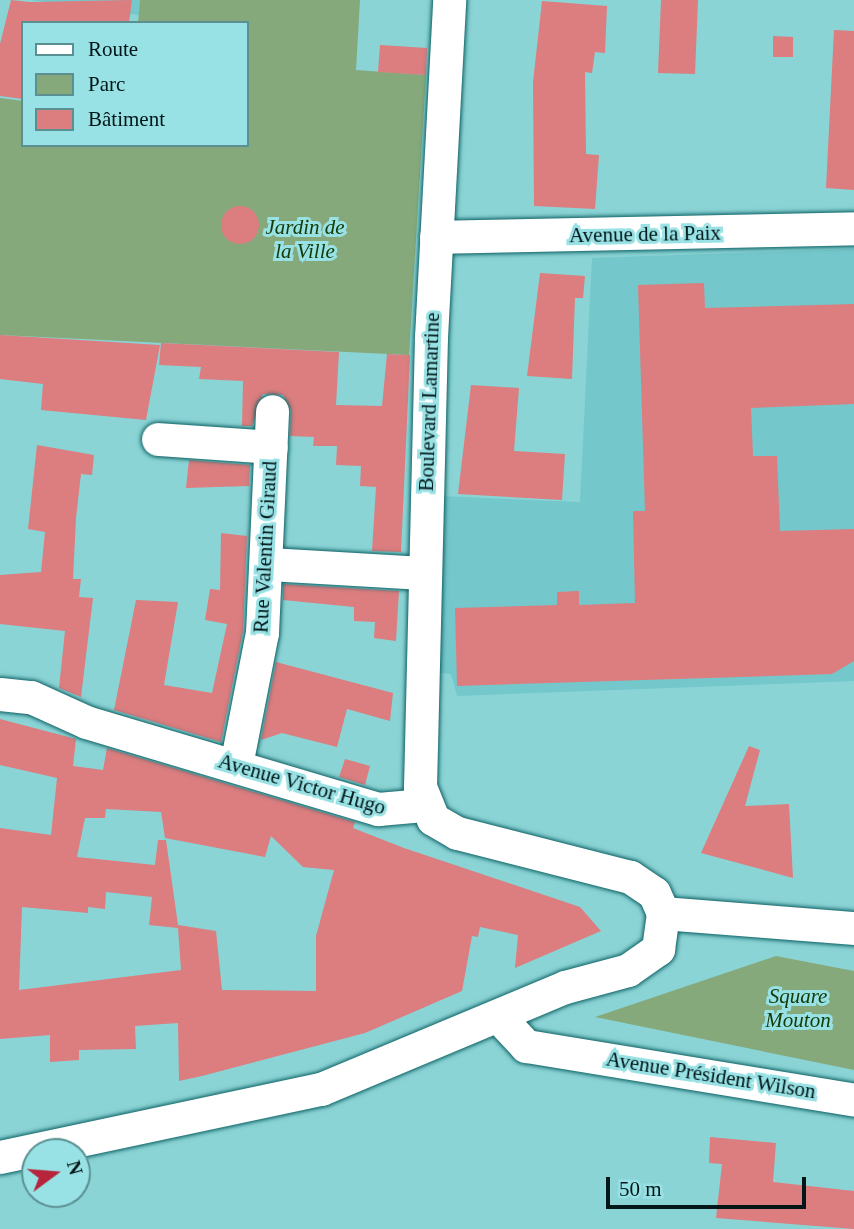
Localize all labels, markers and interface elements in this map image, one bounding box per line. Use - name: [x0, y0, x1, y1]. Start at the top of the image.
- legend: [21, 21, 248, 147]
- text: Route: [88, 37, 138, 61]
- text: Parc: [88, 72, 125, 96]
- text: Bâtiment: [88, 107, 165, 131]
- park label: Jardin de la Ville: [265, 214, 345, 264]
- street label: Avenue de la Paix: [569, 220, 721, 248]
- street label: Boulevard Lamartine: [413, 312, 445, 492]
- street label: Rue Valentin Giraud: [248, 460, 282, 634]
- street label: Avenue Victor Hugo: [215, 748, 389, 820]
- park label: Square Mouton: [765, 983, 831, 1033]
- street label: Avenue Président Wilson: [604, 1046, 818, 1104]
- north arrow: [21, 1138, 91, 1208]
- text: N: [63, 1158, 87, 1177]
- scale bar: [609, 1162, 808, 1206]
- text: 50 m: [619, 1177, 662, 1201]

